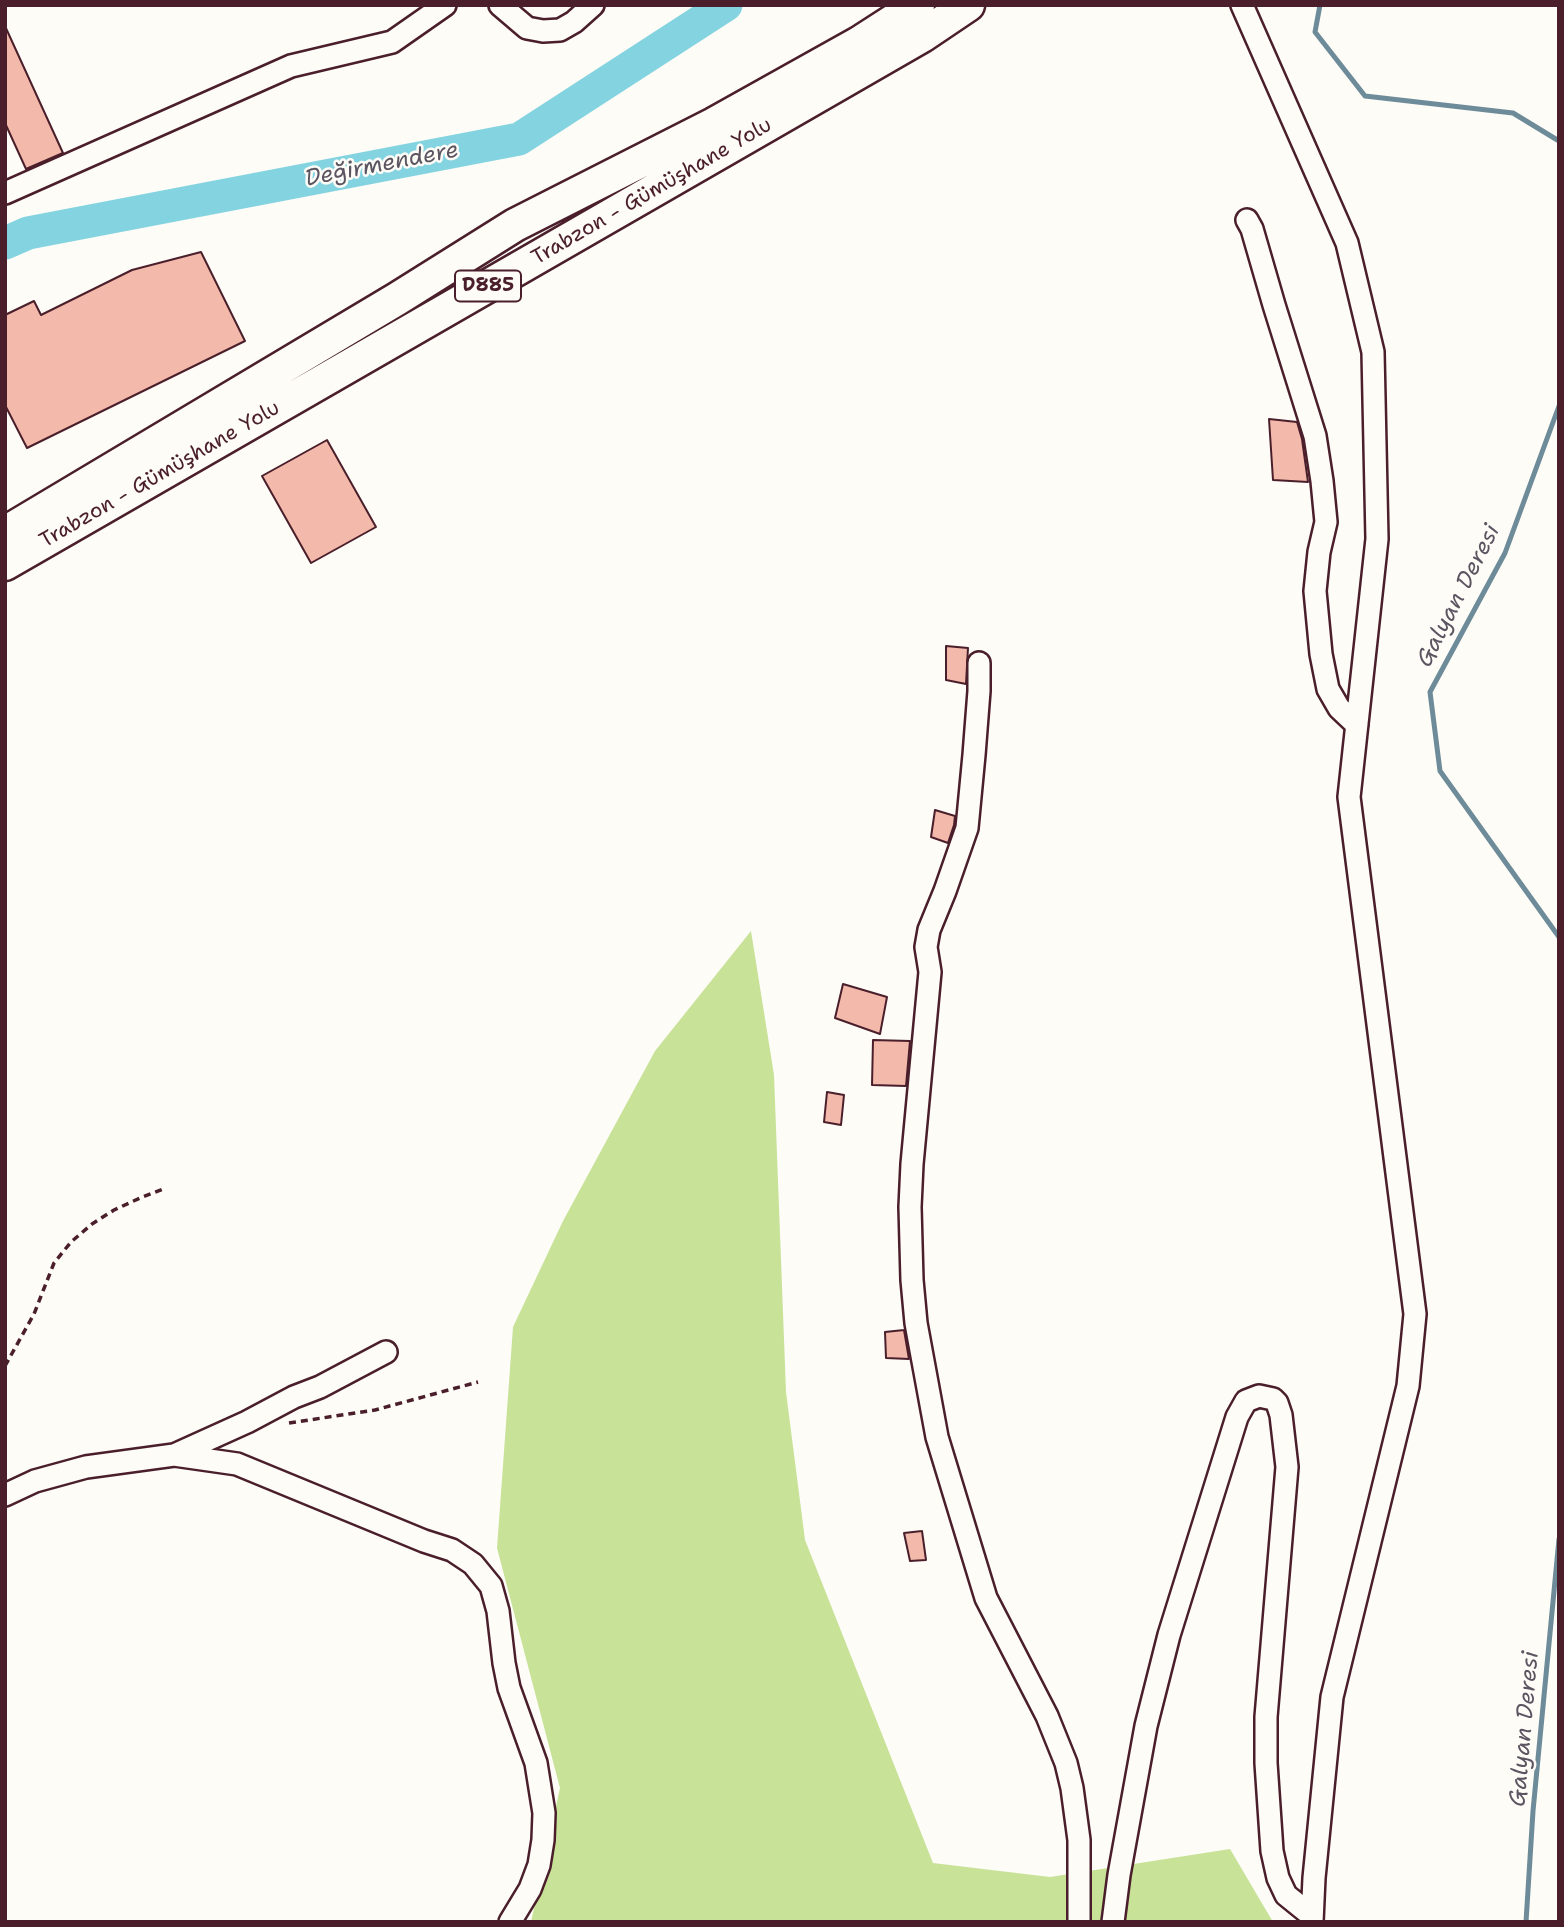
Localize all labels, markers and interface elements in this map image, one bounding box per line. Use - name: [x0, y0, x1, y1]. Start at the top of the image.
- street label: Trabzon - Gümüşhane Yolu: [527, 113, 777, 271]
- water label: Değirmendere: [303, 137, 461, 193]
- road number: D885: [455, 270, 521, 302]
- street label: Trabzon - Gümüşhane Yolu: [35, 396, 285, 554]
- water label: Galyan Deresi: [1411, 520, 1507, 672]
- water label: Galyan Deresi: [1504, 1650, 1546, 1808]

